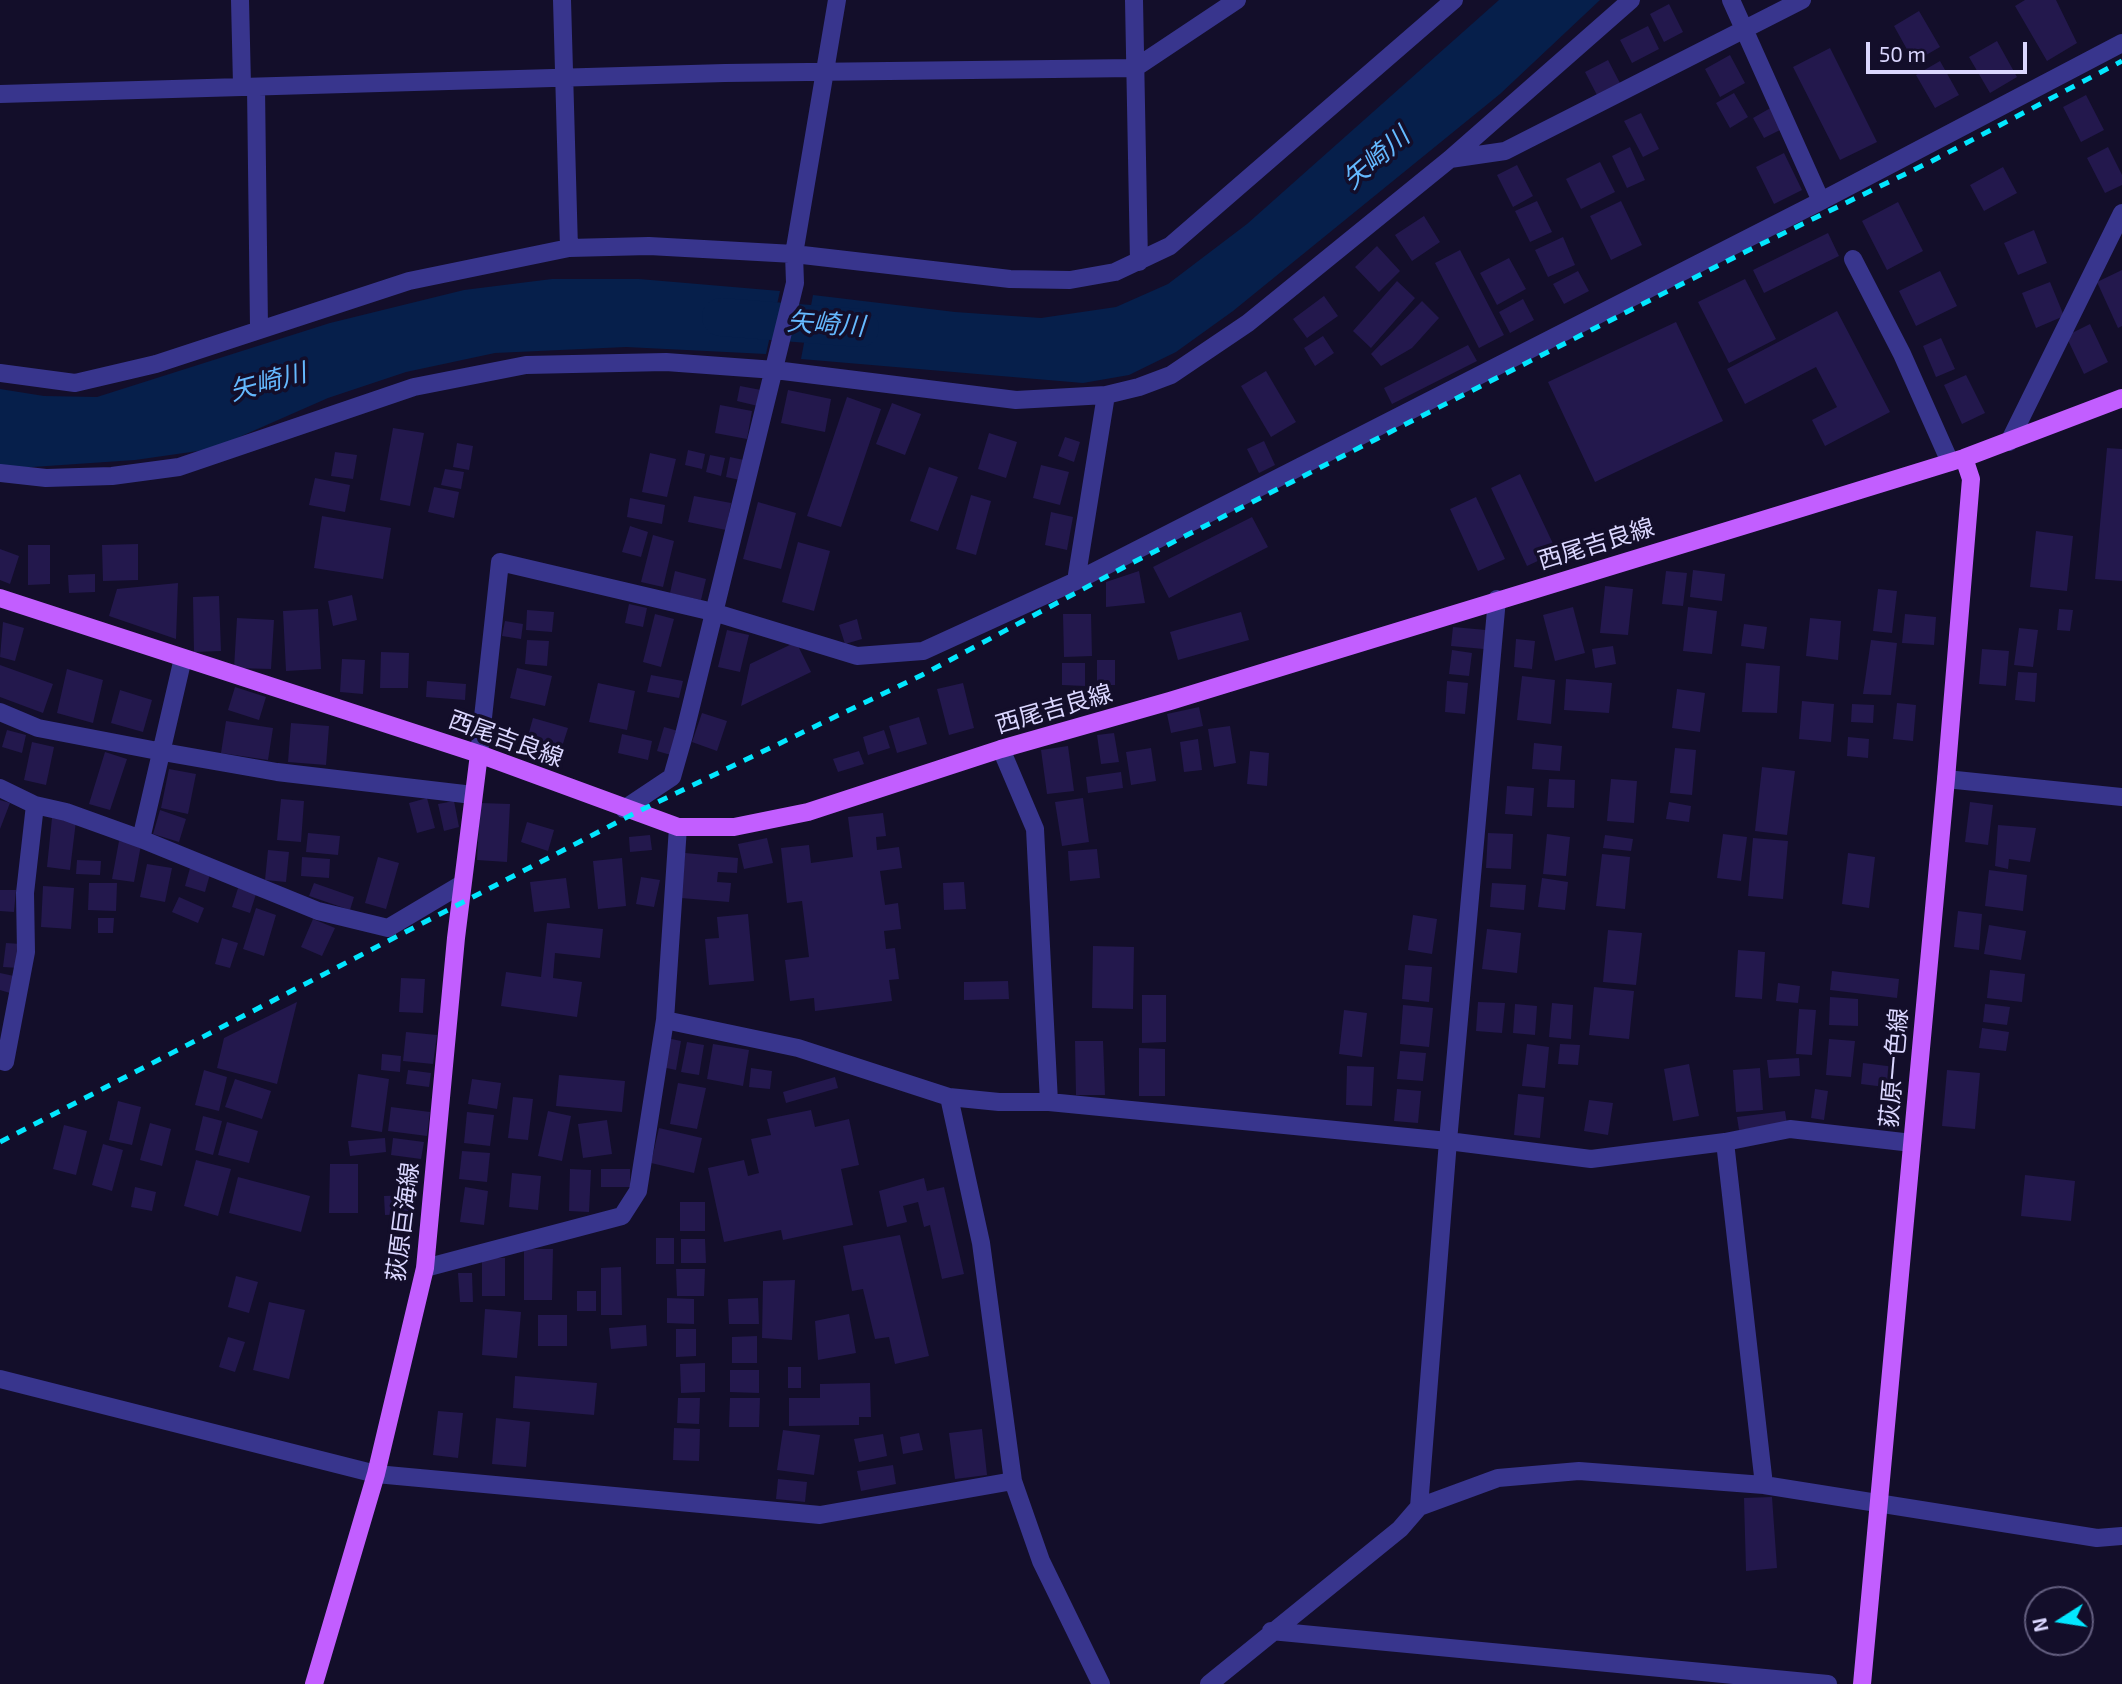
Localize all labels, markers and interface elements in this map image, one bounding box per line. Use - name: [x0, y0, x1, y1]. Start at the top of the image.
- scale bar: [1870, 28, 2031, 72]
- text: 50 m: [1879, 41, 1926, 66]
- water label: 矢崎川: [1336, 121, 1416, 195]
- water label: 矢崎川: [786, 306, 866, 342]
- water label: 矢崎川: [226, 357, 310, 407]
- street label: 西尾吉良線: [1534, 513, 1658, 575]
- street label: 西尾吉良線: [992, 679, 1116, 739]
- street label: 西尾吉良線: [445, 705, 567, 773]
- street label: 荻原一色線: [1874, 1007, 1914, 1129]
- street label: 荻原巨海線: [381, 1161, 425, 1283]
- north arrow: [2024, 1586, 2094, 1656]
- text: N: [2027, 1616, 2053, 1634]

